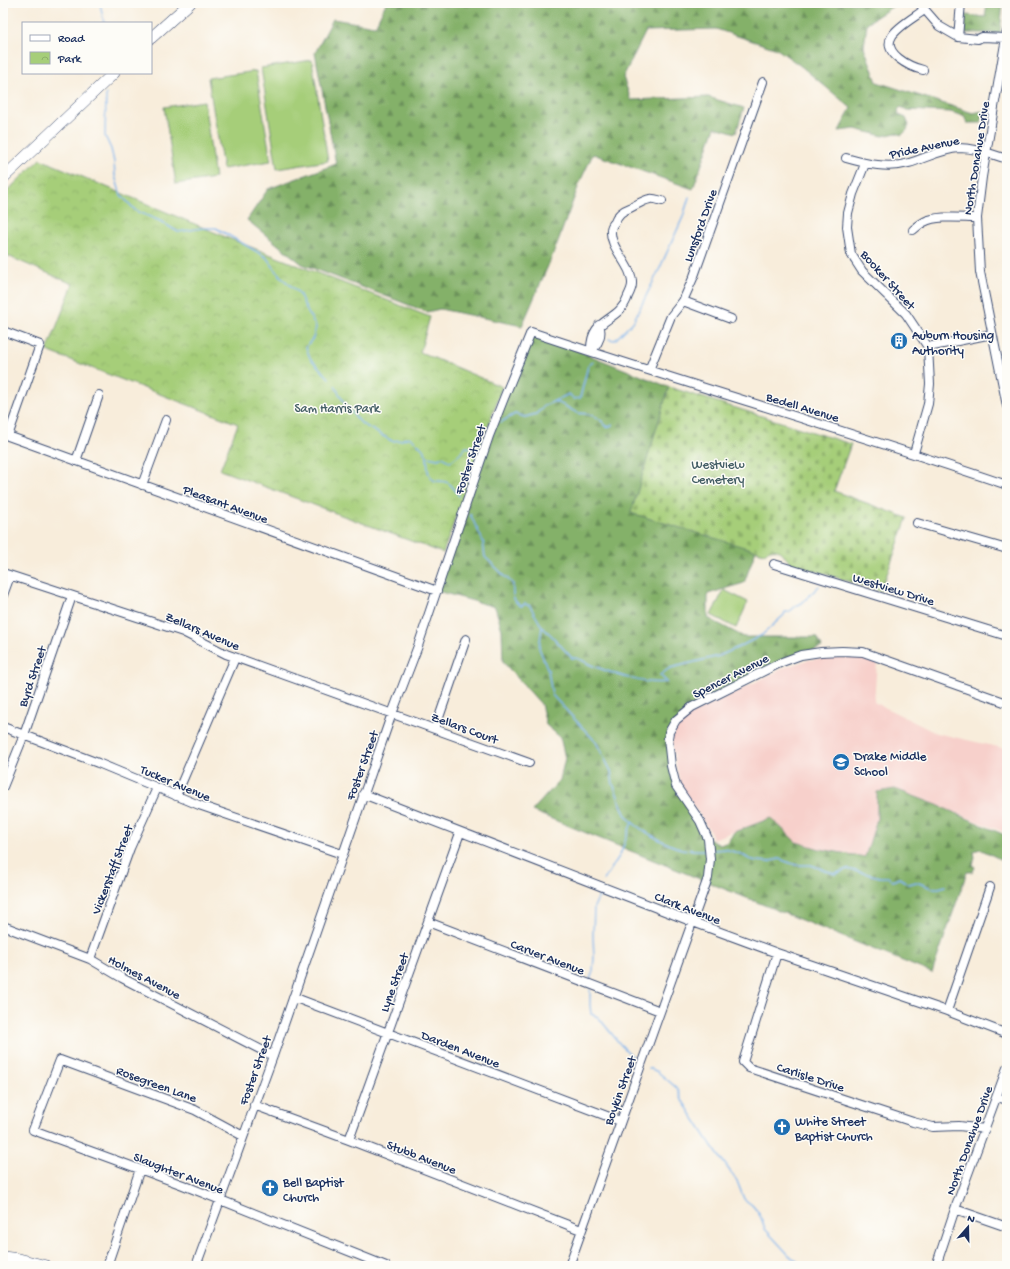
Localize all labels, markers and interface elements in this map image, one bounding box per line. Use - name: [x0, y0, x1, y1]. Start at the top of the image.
- legend: [22, 22, 152, 74]
- text: Road: [58, 33, 85, 47]
- text: Park: [57, 53, 83, 67]
- street label: North Donahue Drive: [961, 100, 994, 216]
- street label: Pride Avenue: [887, 134, 961, 163]
- street label: Lunsford Drive: [681, 187, 722, 264]
- street label: Booker Street: [856, 247, 919, 315]
- place label: Auburn Housing Authority: [912, 329, 994, 359]
- building icon: Auburn Housing Authority: [889, 331, 909, 351]
- street label: Bedell Avenue: [763, 390, 841, 427]
- park label: Sam Harris Park: [295, 402, 381, 417]
- street label: Foster Street: [452, 421, 491, 498]
- park label: Westview Cemetery: [691, 458, 745, 488]
- street label: Pleasant Avenue: [180, 483, 270, 528]
- street label: Westview Drive: [851, 571, 936, 610]
- street label: Zellars Avenue: [162, 610, 242, 655]
- street label: Byrd Street: [16, 643, 51, 710]
- street label: Spencer Avenue: [691, 652, 772, 703]
- street label: Zellars Court: [429, 710, 501, 749]
- street label: Foster Street: [344, 728, 383, 803]
- place label: Drake Middle School: [853, 750, 927, 780]
- school or university icon: Drake Middle School: [831, 752, 851, 772]
- street label: Tucker Avenue: [137, 762, 213, 806]
- street label: Vickerstaff Street: [89, 821, 138, 918]
- street label: Clark Avenue: [652, 890, 723, 929]
- street label: Carver Avenue: [508, 937, 587, 979]
- street label: Lyne Street: [378, 950, 414, 1014]
- street label: Holmes Avenue: [105, 953, 183, 1004]
- street label: Darden Avenue: [418, 1028, 502, 1072]
- street label: Foster Street: [237, 1033, 276, 1108]
- street label: Boykin Street: [602, 1053, 641, 1128]
- street label: Carlisle Drive: [774, 1060, 846, 1096]
- street label: Rosegreen Lane: [114, 1064, 199, 1107]
- street label: North Donahue Drive: [944, 1084, 997, 1197]
- place label: White Street Baptist Church: [794, 1115, 873, 1145]
- church icon: White Street Baptist Church: [772, 1117, 792, 1137]
- street label: Stubb Avenue: [384, 1138, 458, 1179]
- street label: Slaughter Avenue: [131, 1150, 226, 1199]
- place label: Bell Baptist Church: [282, 1176, 345, 1206]
- church icon: Bell Baptist Church: [260, 1178, 280, 1198]
- north arrow: [948, 1207, 988, 1247]
- text: N: [965, 1213, 976, 1226]

